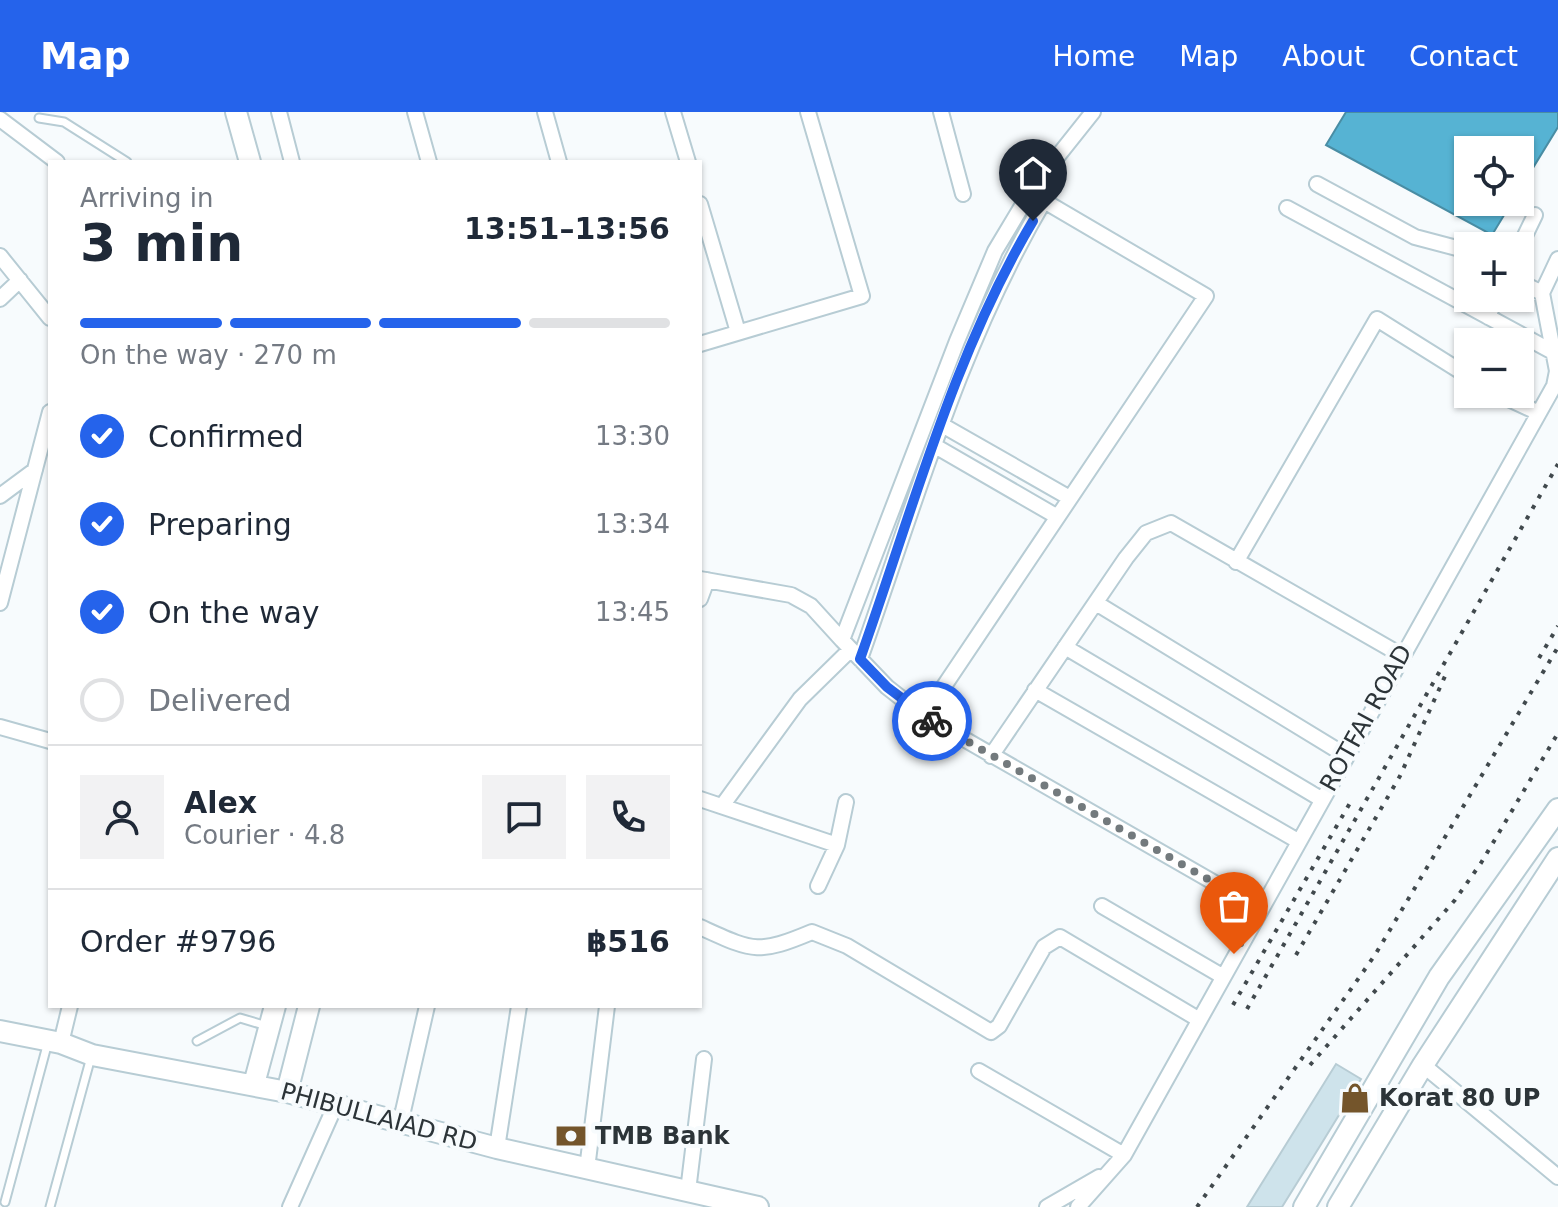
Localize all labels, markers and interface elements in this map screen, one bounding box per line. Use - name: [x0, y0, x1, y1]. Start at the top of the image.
- text: Map: [40, 34, 131, 78]
- text: Home: [1052, 40, 1135, 73]
- text: Map: [1179, 40, 1238, 73]
- text: About: [1282, 40, 1365, 73]
- text: Contact: [1409, 40, 1518, 73]
- map controls: [1454, 136, 1534, 408]
- button: locate: [1454, 136, 1534, 216]
- pin: [999, 139, 1067, 221]
- icon: home: [1011, 151, 1055, 195]
- text: Arriving in: [80, 183, 214, 213]
- text: 13:51–13:56: [464, 211, 670, 246]
- text: 3 min: [80, 213, 243, 273]
- button: +: [1454, 232, 1534, 312]
- button: −: [1454, 328, 1534, 408]
- text: On the way · 270 m: [80, 340, 337, 370]
- icon: check: [80, 414, 124, 458]
- text: Confirmed: [148, 419, 304, 454]
- text: 13:30: [595, 421, 670, 451]
- icon: check: [80, 502, 124, 546]
- text: Preparing: [148, 507, 292, 542]
- text: 13:34: [595, 509, 670, 539]
- icon: check: [80, 590, 124, 634]
- text: On the way: [148, 595, 320, 630]
- text: 13:45: [595, 597, 670, 627]
- street label: ROTFAI ROAD: [1314, 640, 1418, 796]
- courier: [892, 681, 972, 761]
- text: Delivered: [148, 683, 292, 718]
- icon: bike: [910, 699, 954, 743]
- button: person: [80, 775, 164, 859]
- button: chat: [482, 775, 566, 859]
- button: phone: [586, 775, 670, 859]
- text: Alex: [184, 785, 257, 820]
- text: Courier · 4.8: [184, 820, 345, 850]
- pin: [1200, 872, 1268, 954]
- icon: bag: [1212, 884, 1256, 928]
- text: Order #9796: [80, 924, 276, 959]
- text: ฿516: [587, 924, 670, 959]
- street label: PHIBULLAIAD RD: [278, 1077, 480, 1157]
- shop icon: Korat 80 UP: [1338, 1081, 1372, 1115]
- place label: Korat 80 UP: [1379, 1084, 1540, 1112]
- bank icon: TMB Bank: [554, 1119, 588, 1153]
- place label: TMB Bank: [595, 1122, 730, 1150]

